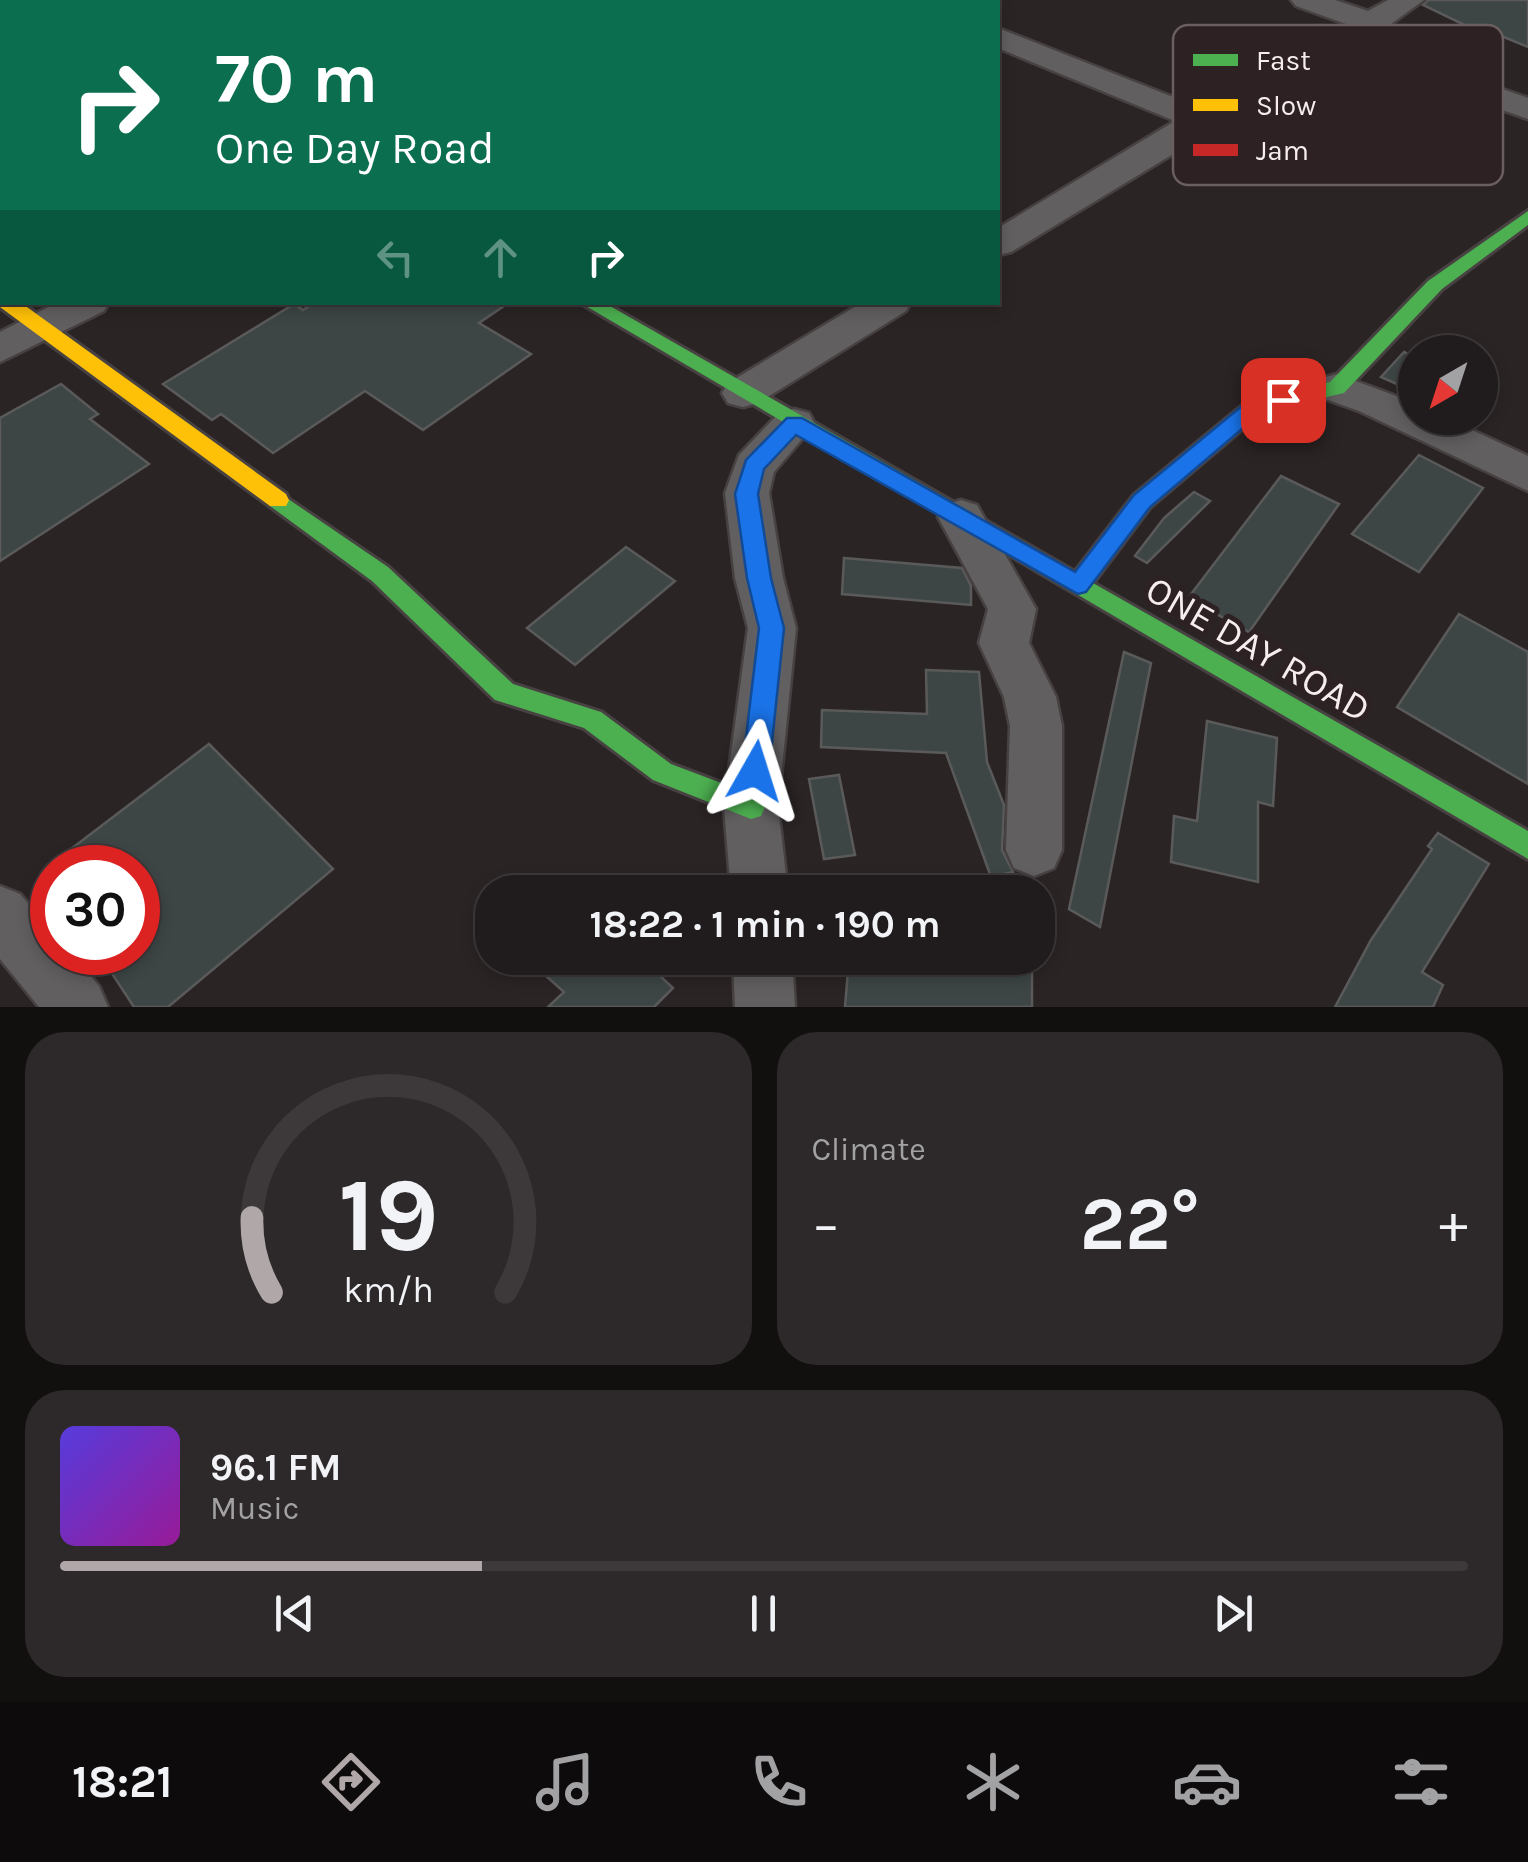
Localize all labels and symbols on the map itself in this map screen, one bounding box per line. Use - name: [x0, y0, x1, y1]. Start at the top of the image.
- legend: [1173, 25, 1503, 185]
- text: Fast: [1256, 44, 1311, 77]
- text: Slow: [1256, 89, 1316, 122]
- text: Jam: [1256, 134, 1309, 167]
- north arrow: [1398, 335, 1498, 435]
- pin: [1241, 358, 1326, 443]
- street label: ONE DAY ROAD: [1138, 567, 1378, 731]
- position arrow: [703, 719, 807, 823]
- speed limit sign: 30: [30, 845, 160, 975]

